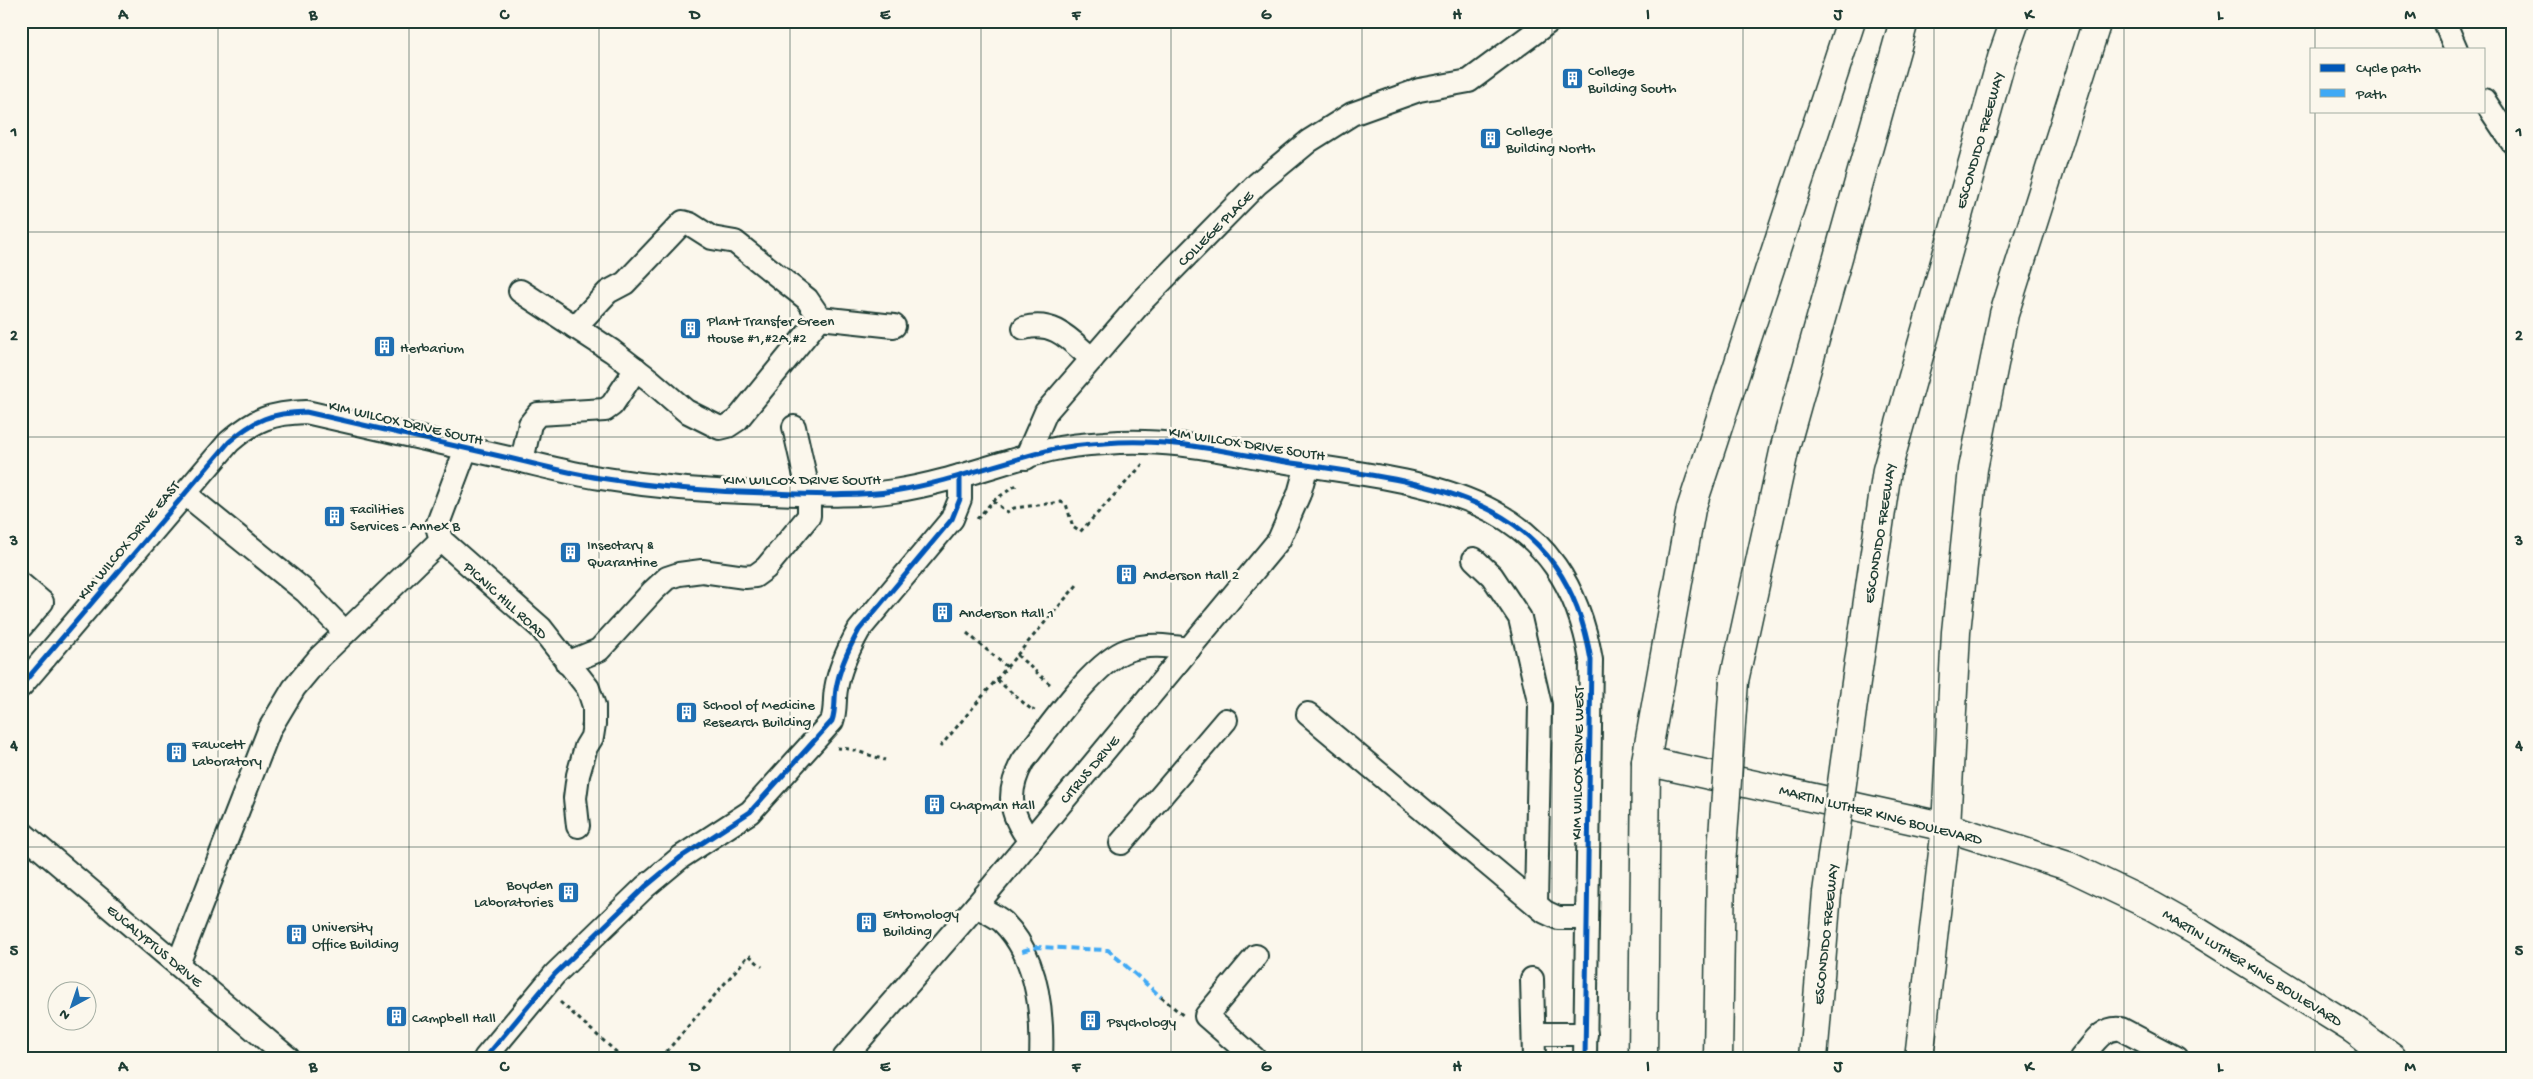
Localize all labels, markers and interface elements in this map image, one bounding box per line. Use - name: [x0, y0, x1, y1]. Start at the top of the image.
- text: A: [117, 7, 129, 26]
- text: B: [308, 7, 318, 26]
- text: C: [499, 7, 510, 26]
- text: D: [688, 7, 701, 26]
- text: E: [880, 7, 891, 26]
- text: F: [1071, 7, 1082, 26]
- text: G: [1261, 7, 1272, 26]
- text: H: [1452, 7, 1462, 26]
- text: I: [1646, 7, 1650, 26]
- text: J: [1833, 7, 1844, 26]
- text: K: [2024, 7, 2036, 26]
- text: L: [2217, 7, 2224, 26]
- text: M: [2404, 7, 2416, 26]
- legend: [2310, 48, 2486, 112]
- text: Cycle path: [2356, 60, 2421, 78]
- place label: College Building South: [1587, 63, 1676, 98]
- building icon: College Building South: [1560, 67, 1584, 91]
- street label: ESCONDIDO FREEWAY: [1953, 70, 2009, 211]
- text: Path: [2355, 86, 2387, 104]
- place label: College Building North: [1505, 123, 1596, 158]
- text: 1: [10, 124, 17, 143]
- text: 1: [2515, 124, 2522, 143]
- building icon: College Building North: [1478, 127, 1502, 151]
- street label: COLLEGE PLACE: [1175, 187, 1259, 271]
- place label: Plant Transfer Green House #1,#2A,#2: [706, 313, 834, 348]
- building icon: Plant Transfer Green House #1,#2A,#2: [679, 317, 703, 341]
- text: 2: [10, 328, 18, 347]
- text: 2: [2515, 328, 2523, 347]
- building icon: Herbarium: [372, 335, 396, 359]
- place label: Herbarium: [400, 340, 464, 358]
- street label: KIM WILCOX DRIVE SOUTH: [327, 397, 485, 451]
- street label: KIM WILCOX DRIVE SOUTH: [1167, 424, 1326, 466]
- street label: ESCONDIDO FREEWAY: [1861, 462, 1901, 605]
- street label: KIM WILCOX DRIVE SOUTH: [723, 472, 881, 490]
- street label: KIM WILCOX DRIVE EAST: [75, 477, 185, 604]
- place label: Facilities Services - Annex B: [349, 501, 460, 536]
- building icon: Facilities Services - Annex B: [322, 505, 346, 529]
- text: 3: [9, 533, 18, 552]
- text: 3: [2514, 533, 2523, 552]
- place label: Insectary & Quarantine: [587, 537, 658, 572]
- building icon: Insectary & Quarantine: [559, 541, 583, 565]
- street label: PICNIC HILL ROAD: [458, 558, 551, 644]
- building icon: Anderson Hall 2: [1115, 562, 1139, 586]
- place label: Anderson Hall 2: [1143, 567, 1239, 585]
- building icon: Anderson Hall 1: [931, 600, 955, 624]
- place label: Anderson Hall 1: [959, 605, 1054, 623]
- street label: KIM WILCOX DRIVE WEST: [1569, 685, 1589, 840]
- place label: School of Medicine Research Building: [703, 697, 815, 732]
- building icon: School of Medicine Research Building: [675, 701, 699, 725]
- street label: CITRUS DRIVE: [1057, 732, 1125, 808]
- place label: Fawcett Laboratory: [191, 736, 262, 771]
- text: 4: [9, 738, 18, 757]
- text: 4: [2514, 738, 2523, 757]
- building icon: Fawcett Laboratory: [164, 740, 188, 764]
- street label: MARTIN LUTHER KING BOULEVARD: [1777, 782, 1984, 850]
- building icon: Chapman Hall: [922, 792, 946, 816]
- place label: Chapman Hall: [950, 797, 1035, 815]
- street label: ESCONDIDO FREEWAY: [1811, 863, 1843, 1006]
- place label: Boyden Laboratories: [474, 877, 553, 912]
- building icon: Boyden Laboratories: [557, 881, 581, 905]
- street label: EUCALYPTUS DRIVE: [102, 901, 206, 992]
- place label: Entomology Building: [882, 906, 959, 941]
- street label: MARTIN LUTHER KING BOULEVARD: [2159, 906, 2345, 1032]
- building icon: Entomology Building: [855, 910, 879, 934]
- place label: University Office Building: [312, 919, 399, 954]
- building icon: University Office Building: [284, 923, 308, 947]
- text: 5: [10, 943, 19, 962]
- text: 5: [2515, 943, 2524, 962]
- north arrow: [48, 982, 98, 1032]
- text: N: [56, 1005, 74, 1023]
- building icon: Campbell Hall: [384, 1005, 408, 1029]
- building icon: Psychology: [1079, 1009, 1103, 1033]
- place label: Campbell Hall: [412, 1010, 496, 1028]
- place label: Psychology: [1106, 1014, 1177, 1032]
- text: A: [117, 1059, 129, 1078]
- text: B: [308, 1059, 318, 1078]
- text: C: [499, 1059, 510, 1078]
- text: D: [688, 1059, 701, 1078]
- text: E: [880, 1059, 891, 1078]
- text: F: [1071, 1059, 1082, 1078]
- text: G: [1261, 1059, 1272, 1078]
- text: H: [1452, 1059, 1462, 1078]
- text: I: [1646, 1059, 1650, 1078]
- text: J: [1833, 1059, 1844, 1078]
- text: K: [2024, 1059, 2036, 1078]
- text: L: [2217, 1059, 2224, 1078]
- text: M: [2404, 1059, 2416, 1078]

